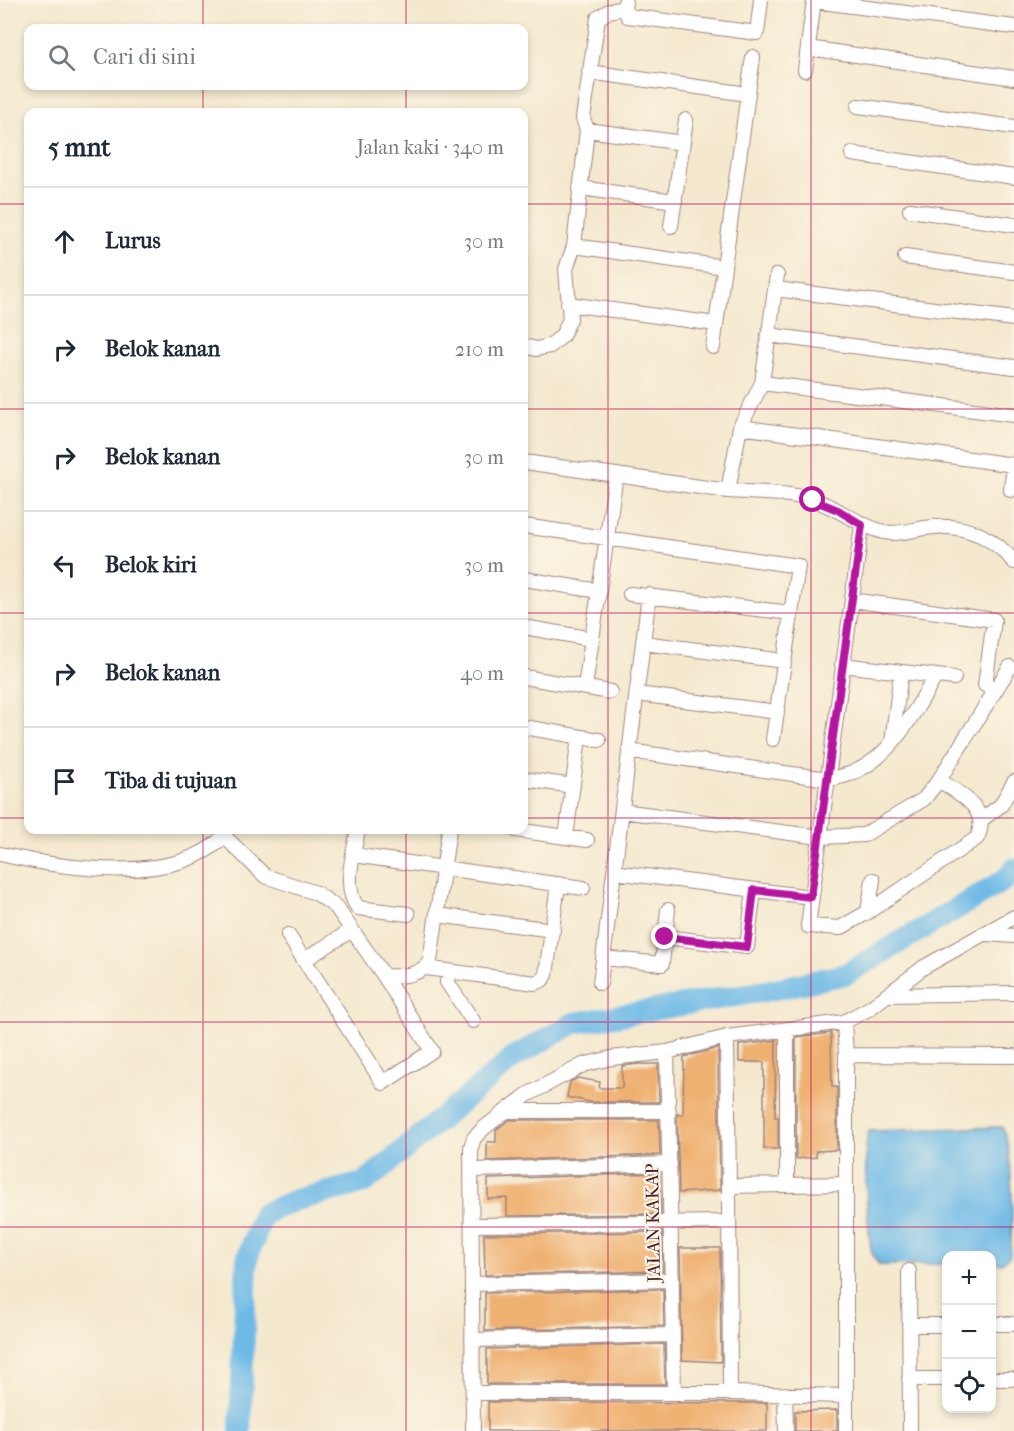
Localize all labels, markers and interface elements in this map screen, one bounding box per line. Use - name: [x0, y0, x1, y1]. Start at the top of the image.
- search box: [24, 24, 528, 90]
- icon: search: [45, 41, 78, 74]
- text: Cari di sini: [93, 44, 196, 70]
- text: 5 mnt: [48, 132, 111, 163]
- text: Jalan kaki · 340 m: [357, 136, 504, 159]
- icon: ahead: [48, 225, 81, 258]
- text: Lurus: [105, 228, 161, 254]
- text: 30 m: [464, 230, 504, 253]
- icon: right: [48, 333, 81, 366]
- text: Belok kanan: [105, 336, 220, 362]
- text: 210 m: [455, 338, 504, 361]
- icon: right: [48, 441, 81, 474]
- text: Belok kanan: [105, 444, 220, 470]
- text: 30 m: [464, 446, 504, 469]
- route start: [799, 486, 825, 512]
- icon: left: [48, 549, 81, 582]
- text: Belok kiri: [105, 552, 197, 578]
- text: 30 m: [464, 554, 504, 577]
- icon: right: [48, 657, 81, 690]
- text: Belok kanan: [105, 660, 220, 686]
- text: 40 m: [460, 662, 504, 685]
- icon: arrive: [48, 765, 81, 798]
- text: Tiba di tujuan: [105, 768, 237, 794]
- route end: [651, 923, 677, 949]
- street label: JALAN KAKAP: [642, 1163, 665, 1285]
- map controls: [942, 1251, 996, 1413]
- button: +: [942, 1251, 996, 1305]
- button: −: [942, 1305, 996, 1359]
- button: locate: [942, 1359, 996, 1413]

